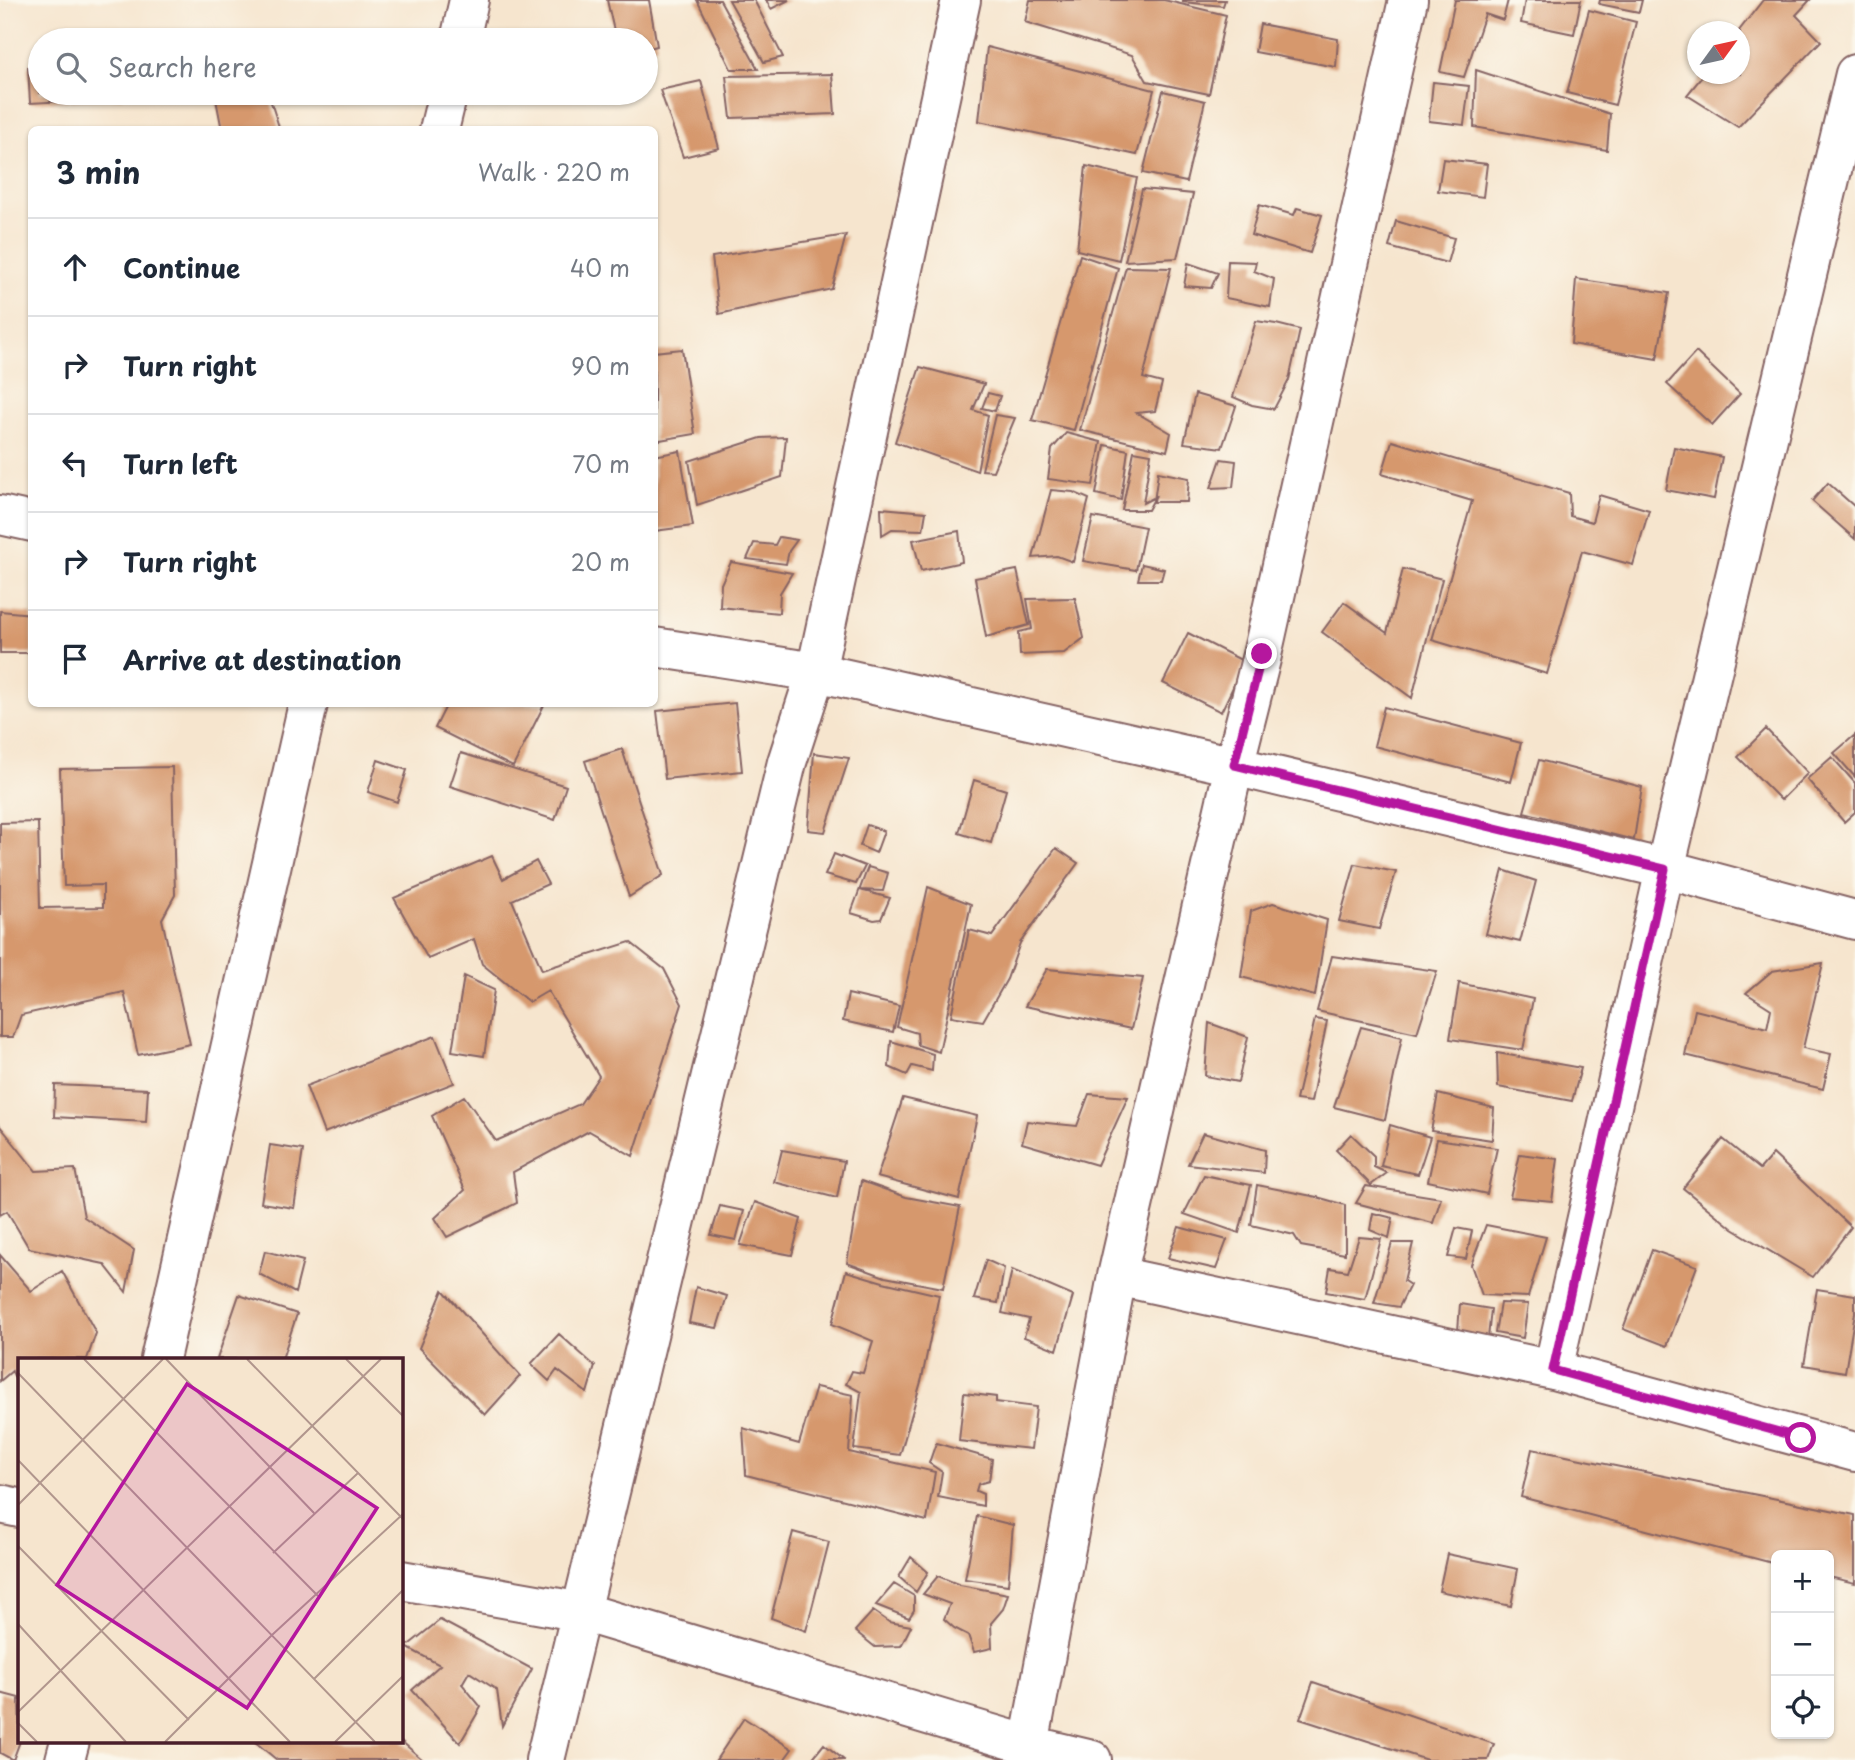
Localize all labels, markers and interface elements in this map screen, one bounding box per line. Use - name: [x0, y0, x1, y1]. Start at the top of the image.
- north arrow: [1687, 21, 1750, 84]
- search box: [28, 28, 658, 105]
- text: Search here: [108, 47, 257, 86]
- icon: search: [52, 48, 90, 86]
- text: 3 min: [56, 149, 141, 194]
- text: Walk · 220 m: [478, 154, 630, 189]
- icon: ahead: [56, 248, 94, 286]
- text: Continue: [123, 248, 240, 287]
- text: 40 m: [570, 250, 630, 285]
- icon: right: [56, 346, 94, 384]
- text: Turn right: [123, 346, 257, 385]
- text: 90 m: [571, 348, 630, 383]
- icon: left: [56, 444, 94, 482]
- text: Turn left: [123, 444, 238, 483]
- text: 70 m: [572, 446, 630, 481]
- icon: right: [56, 542, 94, 580]
- text: Turn right: [123, 542, 257, 581]
- text: 20 m: [571, 544, 630, 579]
- route end: [1246, 638, 1277, 669]
- icon: arrive: [56, 640, 94, 678]
- text: Arrive at destination: [123, 640, 402, 679]
- inset map: [18, 1358, 402, 1742]
- route start: [1785, 1422, 1816, 1453]
- map controls: [1771, 1550, 1834, 1739]
- button: +: [1771, 1550, 1834, 1613]
- button: −: [1771, 1613, 1834, 1676]
- button: locate: [1771, 1676, 1834, 1739]

